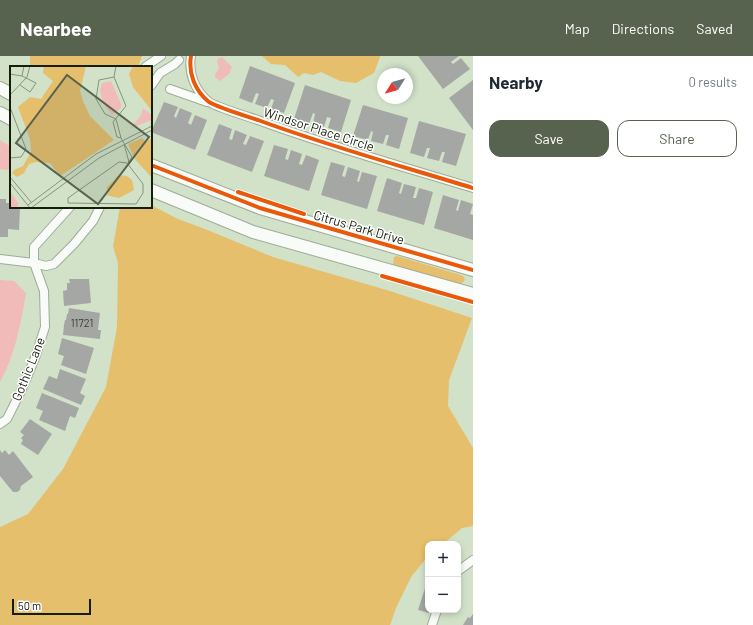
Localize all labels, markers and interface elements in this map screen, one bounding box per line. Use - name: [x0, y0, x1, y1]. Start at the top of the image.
- text: Nearbee: [20, 17, 92, 40]
- text: Map: [565, 20, 590, 37]
- text: Directions: [612, 20, 674, 37]
- text: Saved: [696, 20, 733, 37]
- inset map: [10, 66, 152, 208]
- north arrow: [377, 68, 413, 104]
- text: Nearby: [489, 72, 543, 92]
- text: 0 results: [688, 74, 737, 90]
- street label: Windsor Place Circle: [262, 104, 376, 154]
- button: Save: [489, 120, 609, 157]
- button: Share: [617, 120, 737, 157]
- street label: Citrus Park Drive: [312, 206, 406, 248]
- house number: 11721: [71, 316, 93, 329]
- street label: Gothic Lane: [8, 335, 48, 403]
- map controls: [425, 541, 461, 613]
- button: +: [425, 541, 461, 577]
- button: −: [425, 577, 461, 613]
- scale bar: [12, 597, 91, 616]
- text: 50 m: [18, 599, 41, 612]

